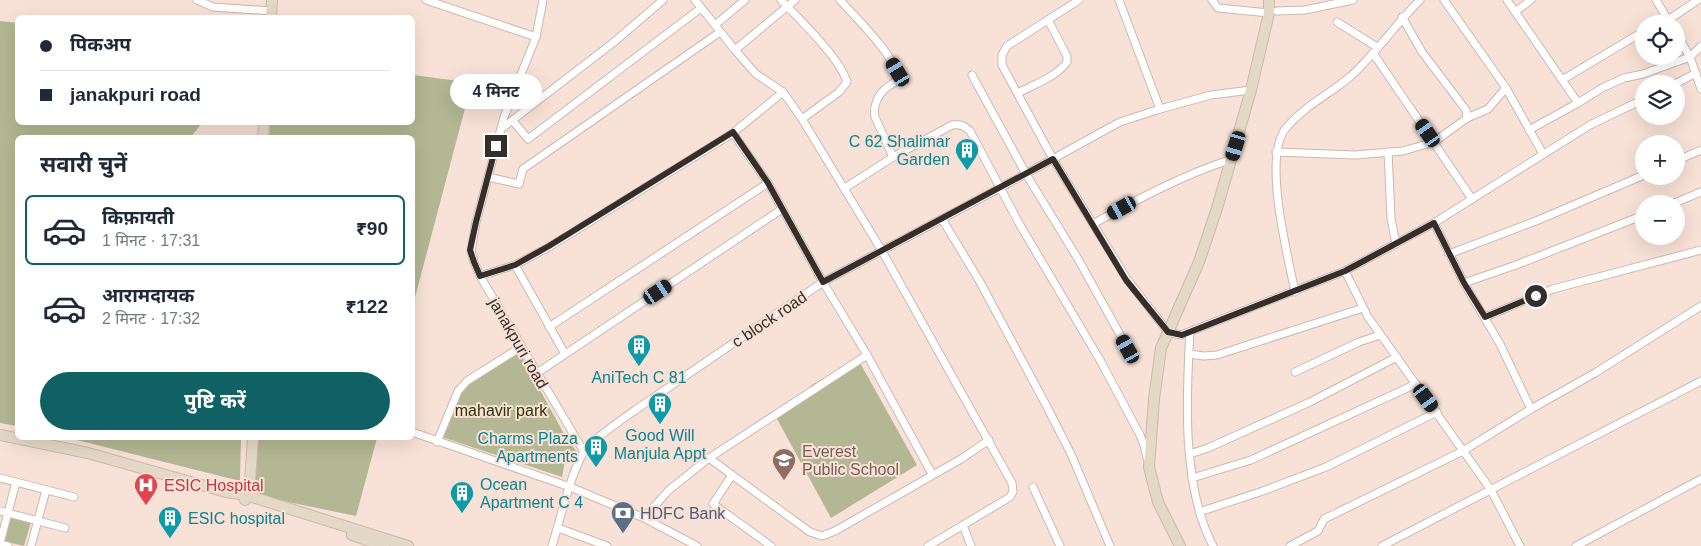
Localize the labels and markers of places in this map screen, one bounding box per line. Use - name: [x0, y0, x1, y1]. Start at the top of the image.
- place label: C 62 Shalimar Garden: [849, 133, 951, 168]
- building icon: C 62 Shalimar Garden: [954, 137, 980, 171]
- building icon: AniTech C 81: [626, 333, 652, 367]
- place label: AniTech C 81: [591, 369, 687, 386]
- building icon: Good Will Manjula Appt: [647, 391, 673, 425]
- place label: Good Will Manjula Appt: [614, 427, 707, 462]
- place label: Charms Plaza Apartments: [478, 430, 578, 465]
- building icon: Charms Plaza Apartments: [583, 434, 609, 468]
- place label: Everest Public School: [802, 443, 899, 478]
- school or university icon: Everest Public School: [771, 447, 797, 481]
- hospital icon: ESIC Hospital: [133, 472, 159, 506]
- place label: Ocean Apartment C 4: [480, 476, 583, 511]
- place label: ESIC Hospital: [164, 477, 264, 494]
- building icon: Ocean Apartment C 4: [449, 480, 475, 514]
- bank icon: HDFC Bank: [610, 500, 636, 534]
- building icon: ESIC hospital: [157, 505, 183, 539]
- place label: HDFC Bank: [640, 505, 726, 522]
- place label: ESIC hospital: [188, 510, 285, 527]

